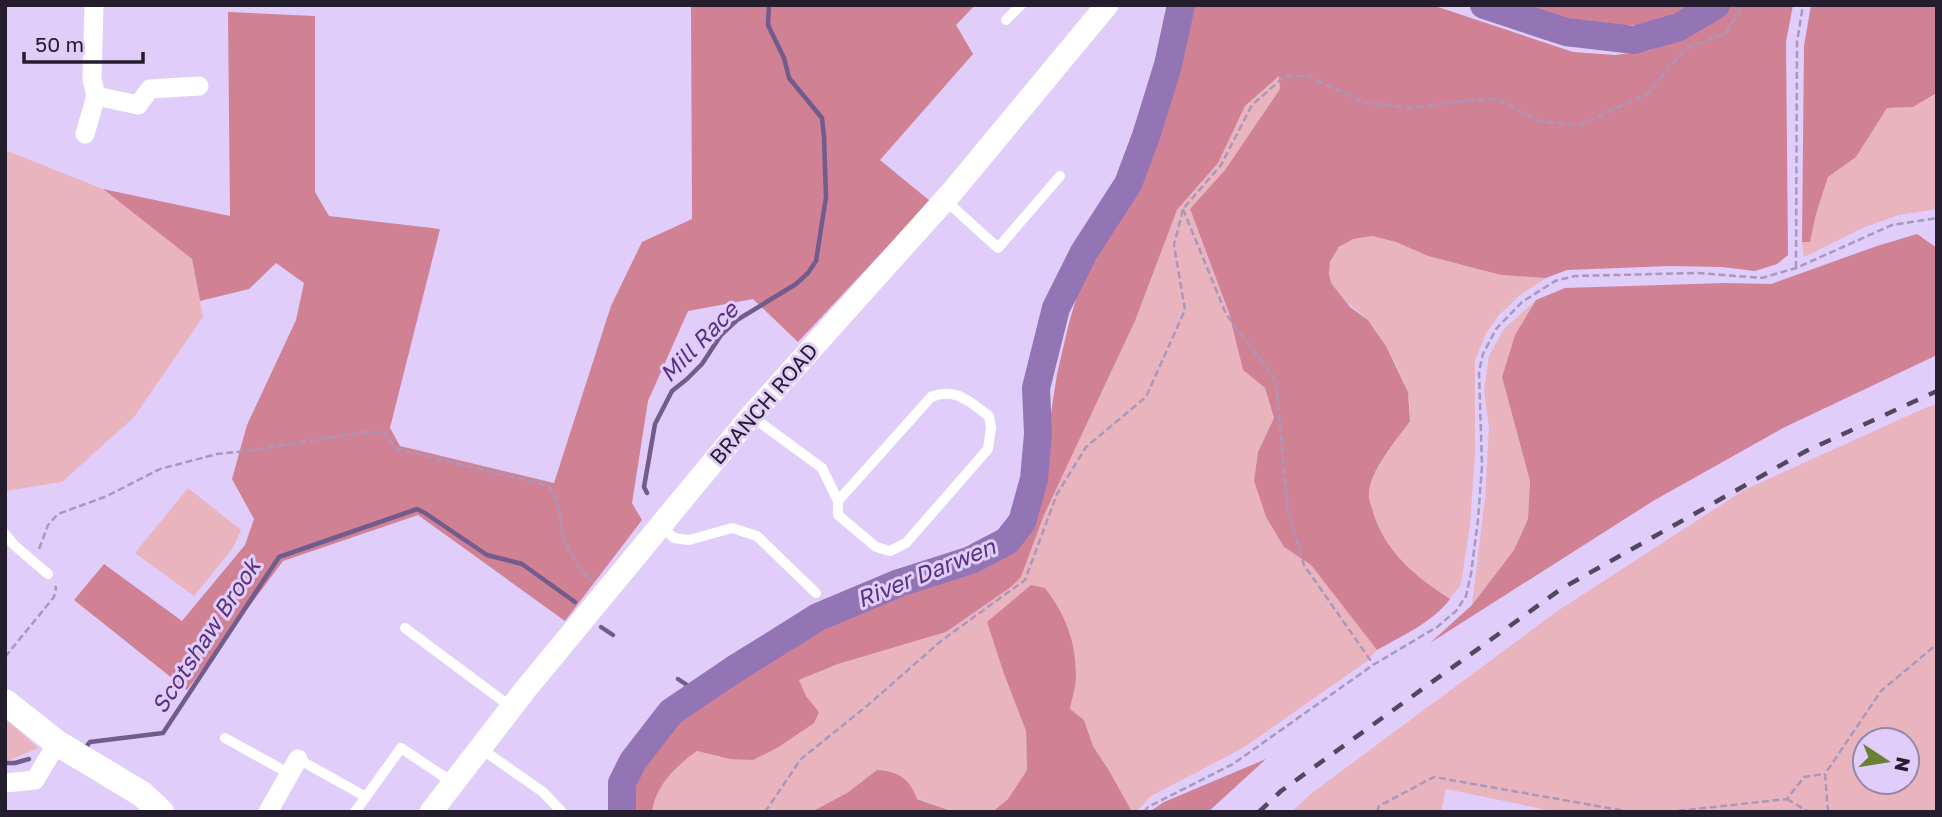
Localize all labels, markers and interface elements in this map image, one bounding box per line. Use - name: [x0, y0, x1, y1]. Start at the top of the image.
- scale bar: [24, 21, 144, 65]
- text: 50 m: [35, 31, 84, 57]
- water label: Mill Race: [653, 294, 744, 387]
- street label: BRANCH ROAD: [704, 337, 823, 469]
- water label: River Darwen: [852, 531, 1000, 613]
- water label: Scotshaw Brook: [145, 551, 267, 718]
- north arrow: [1851, 726, 1921, 796]
- text: N: [1890, 755, 1916, 774]

